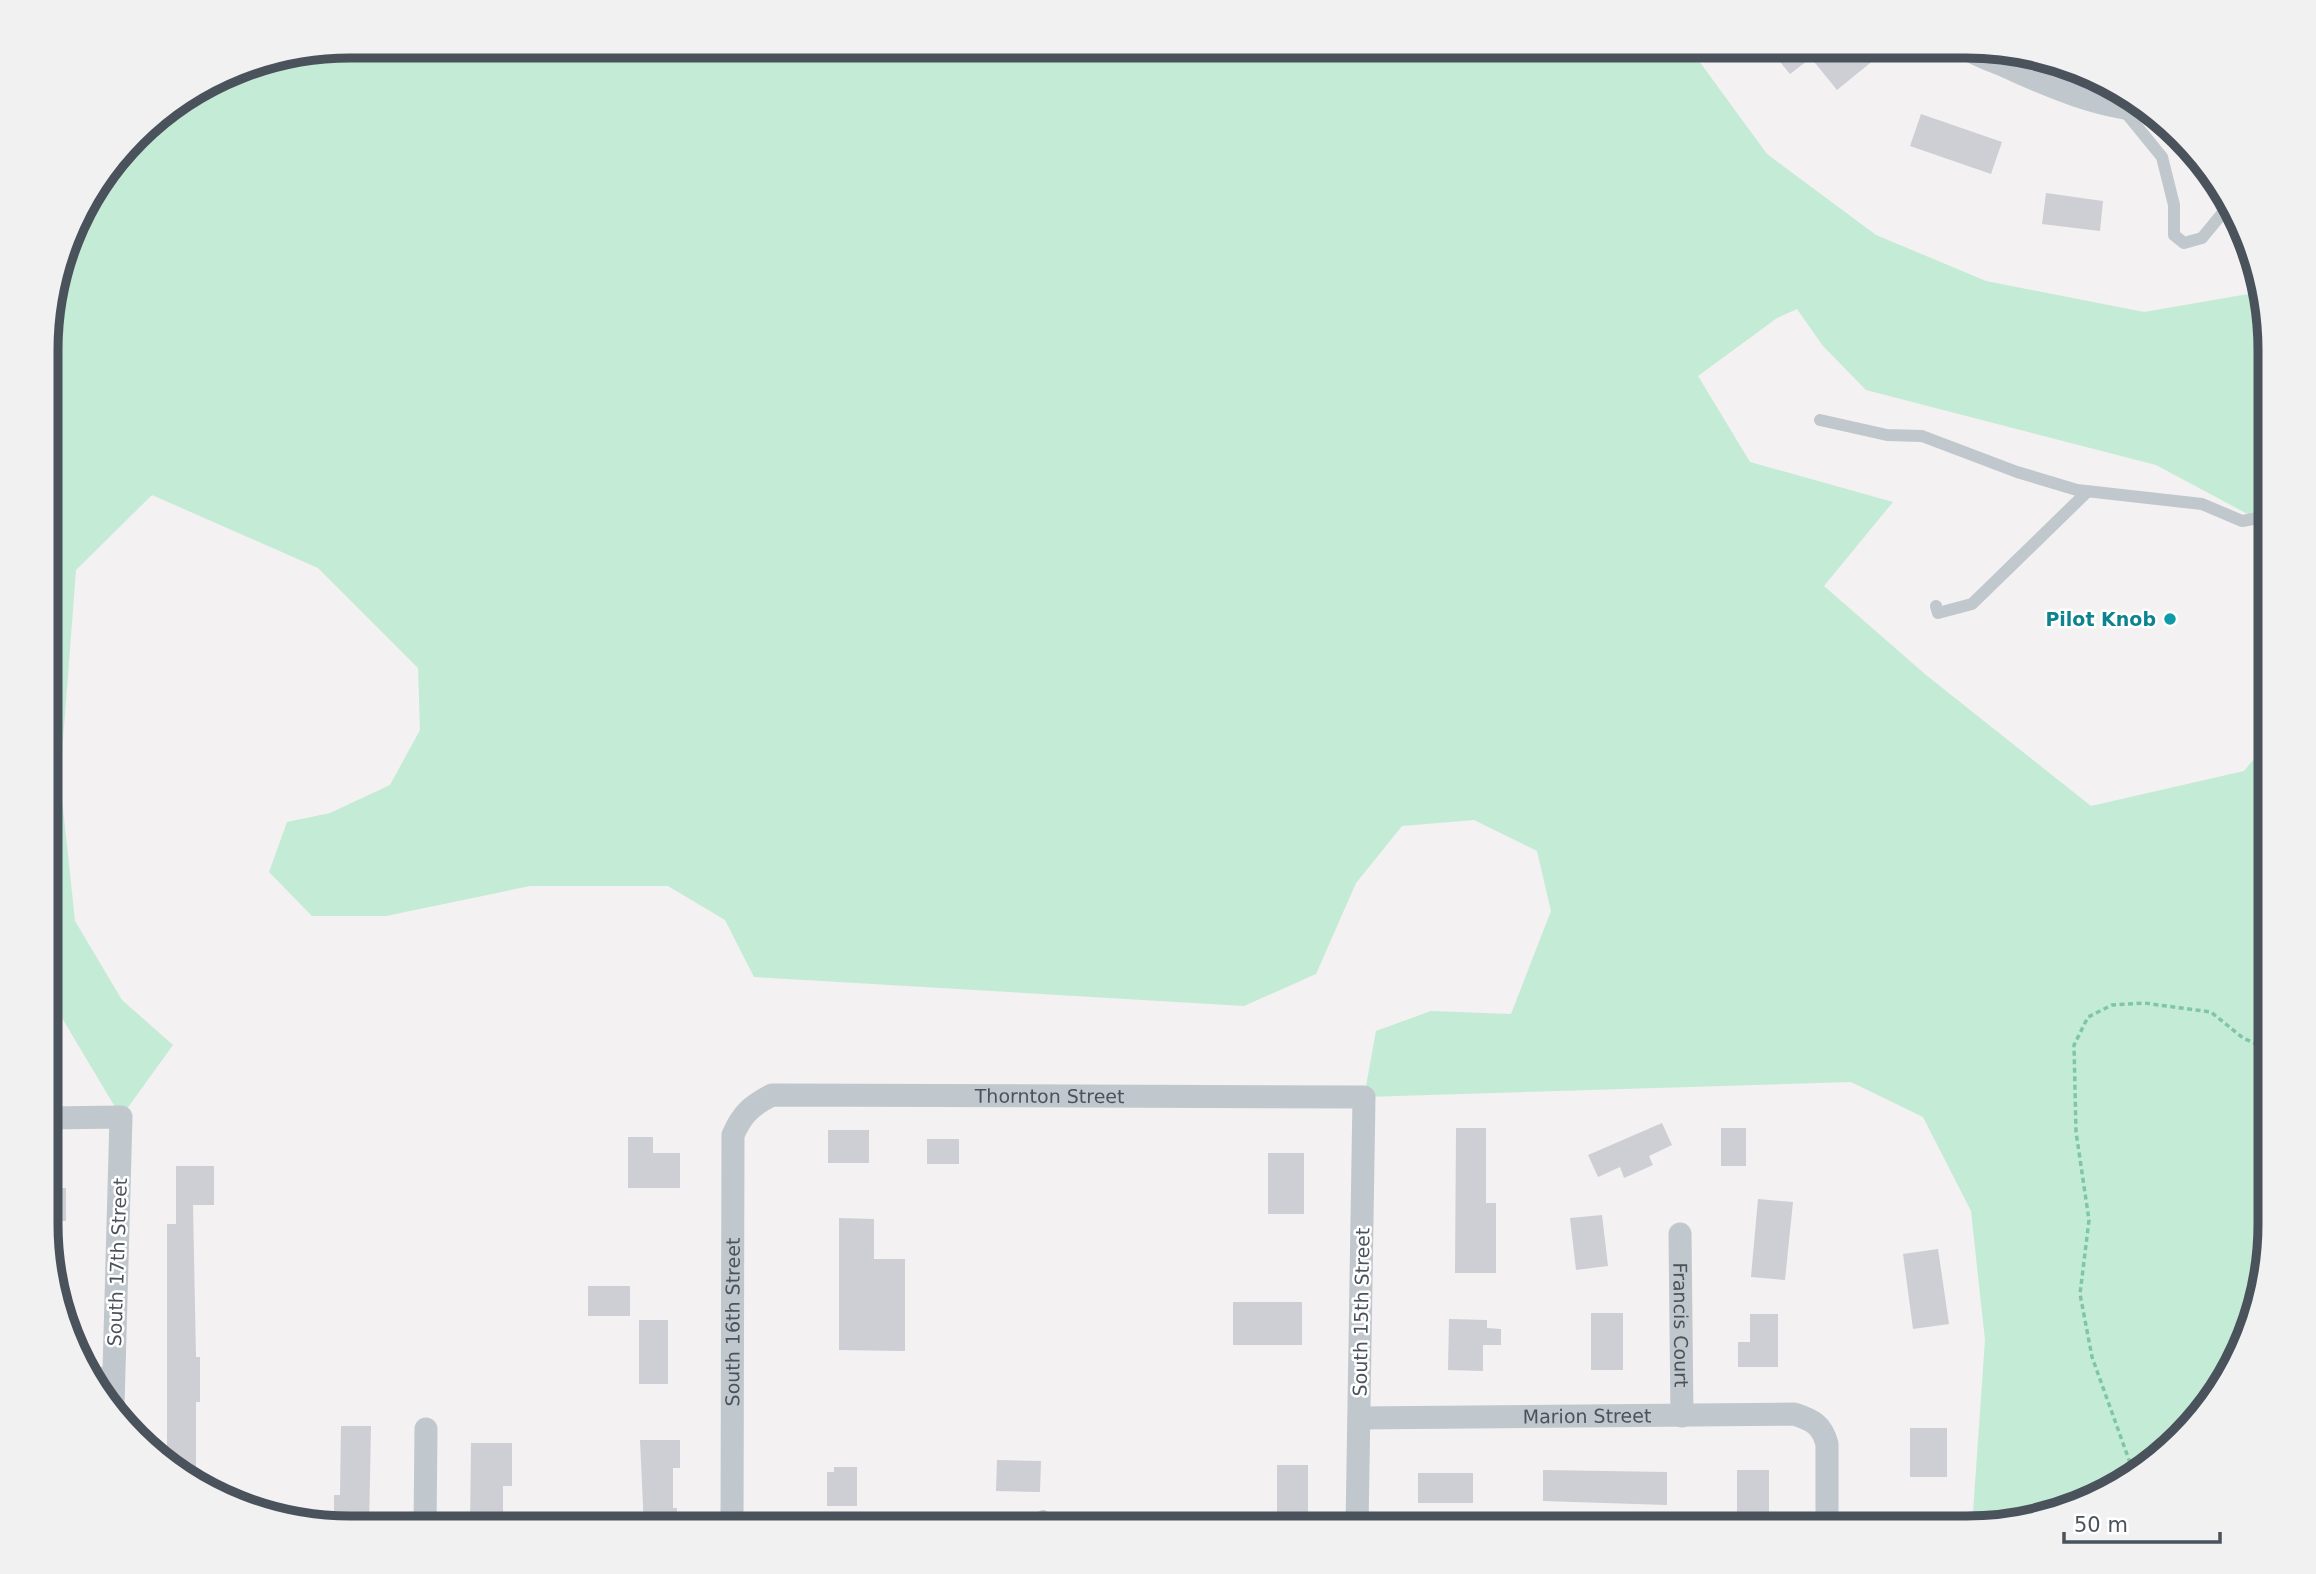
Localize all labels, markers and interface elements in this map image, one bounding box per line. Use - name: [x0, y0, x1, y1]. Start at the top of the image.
- place label: Pilot Knob: [2045, 608, 2156, 630]
- marker: Pilot Knob: [2162, 611, 2178, 627]
- street label: Thornton Street: [974, 1085, 1125, 1107]
- street label: South 17th Street: [103, 1177, 131, 1347]
- street label: South 15th Street: [1349, 1227, 1373, 1397]
- street label: South 16th Street: [721, 1238, 744, 1406]
- street label: Francis Court: [1669, 1262, 1693, 1388]
- street label: Marion Street: [1523, 1404, 1651, 1427]
- scale bar: [2064, 1500, 2220, 1544]
- text: 50 m: [2074, 1513, 2128, 1537]

